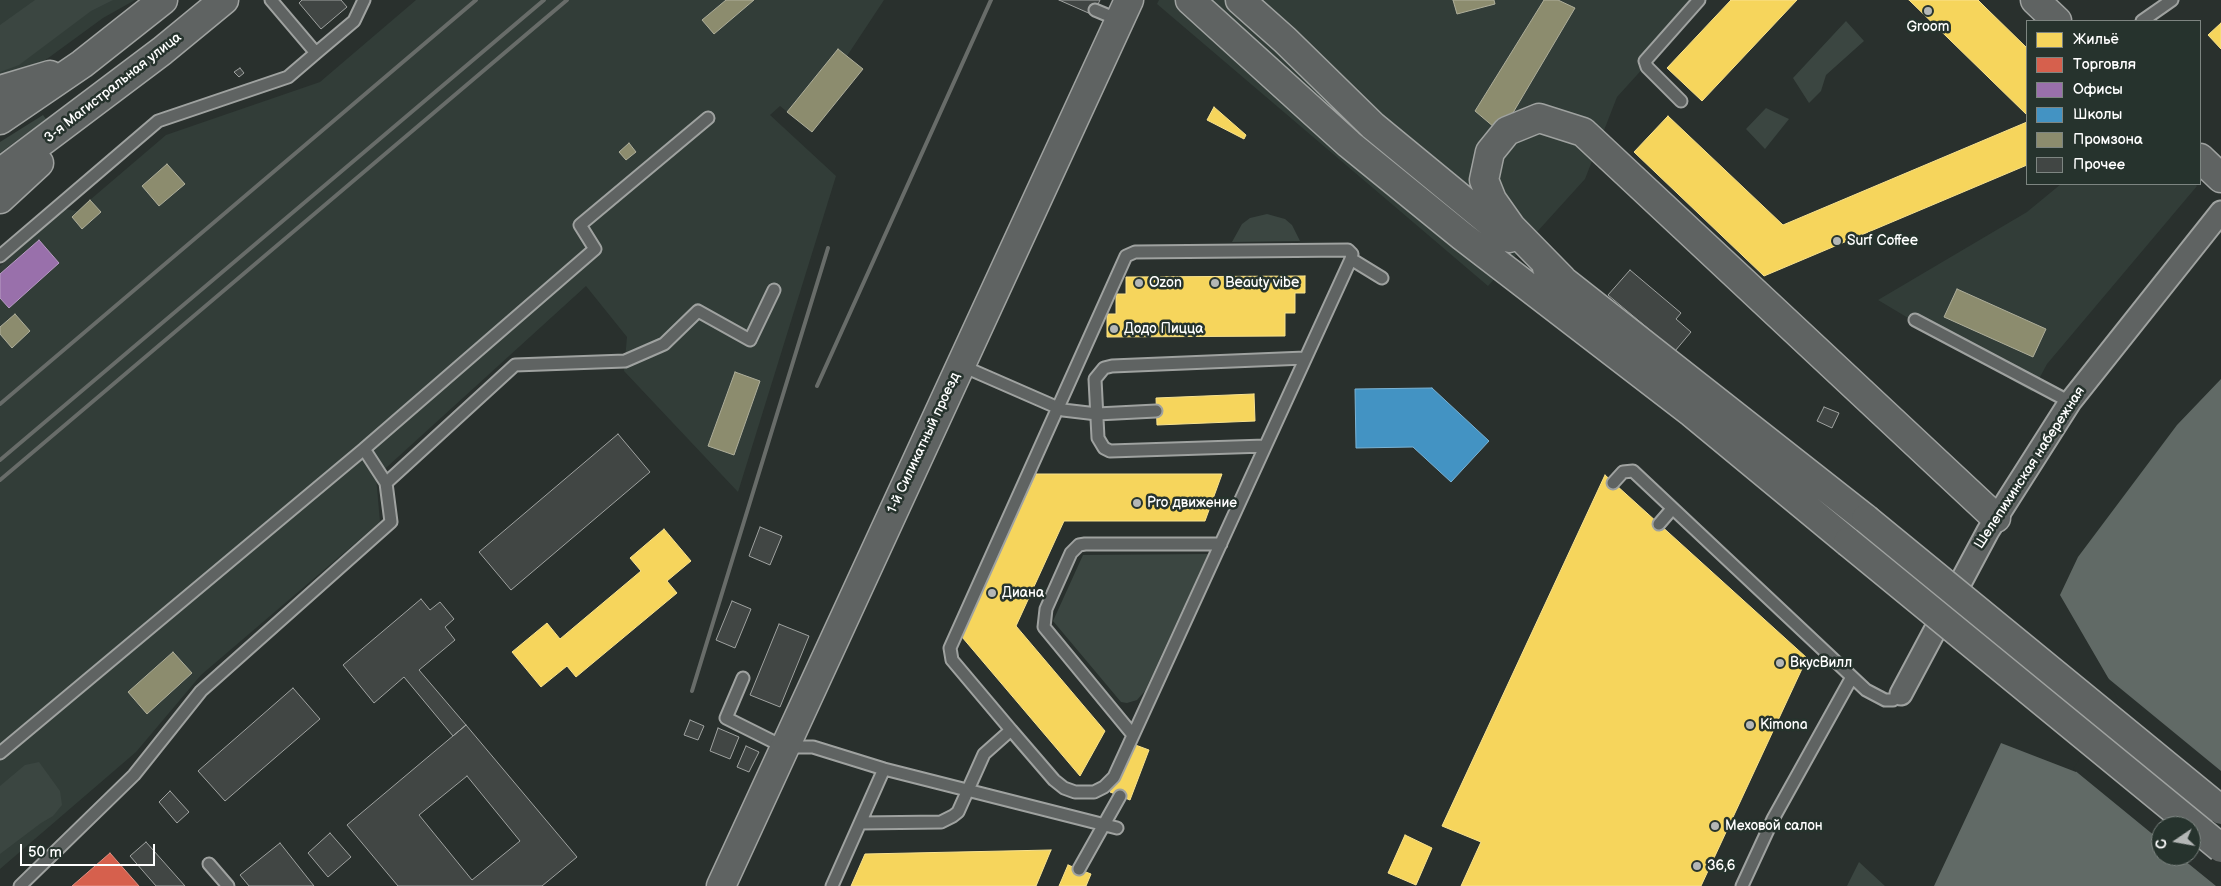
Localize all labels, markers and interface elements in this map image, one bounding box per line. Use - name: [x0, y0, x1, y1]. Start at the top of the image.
- marker: Groom: [1922, 5, 1934, 17]
- place label: Groom: [1907, 19, 1949, 35]
- legend: [2026, 20, 2201, 185]
- street label: 3-я Магистральная улица: [41, 29, 185, 147]
- text: Жильё: [2073, 30, 2119, 49]
- text: Торговля: [2073, 55, 2136, 74]
- text: Офисы: [2073, 80, 2123, 99]
- text: Школы: [2073, 105, 2122, 124]
- text: Промзона: [2073, 130, 2143, 149]
- text: Прочее: [2073, 155, 2125, 174]
- place label: Surf Coffee: [1847, 233, 1918, 249]
- marker: Surf Coffee: [1831, 235, 1843, 247]
- place label: Ozon: [1149, 275, 1182, 291]
- place label: Beauty vibe: [1225, 275, 1299, 291]
- marker: Ozon: [1133, 277, 1145, 289]
- marker: Beauty vibe: [1209, 277, 1221, 289]
- place label: Додо Пицца: [1124, 321, 1203, 337]
- marker: Додо Пицца: [1108, 323, 1120, 335]
- street label: 1-й Силикатный проезд: [884, 370, 964, 516]
- street label: Шелепихинская набережная: [1971, 384, 2089, 552]
- place label: Pro движение: [1147, 495, 1237, 511]
- marker: Pro движение: [1131, 497, 1143, 509]
- place label: Диана: [1002, 585, 1044, 601]
- marker: Диана: [986, 587, 998, 599]
- place label: ВкусВилл: [1790, 655, 1852, 671]
- marker: ВкусВилл: [1774, 657, 1786, 669]
- place label: Kimona: [1760, 717, 1808, 733]
- marker: Kimona: [1744, 719, 1756, 731]
- north arrow: [2151, 816, 2201, 866]
- place label: Меховой салон: [1725, 818, 1823, 834]
- marker: Меховой салон: [1709, 820, 1721, 832]
- scale bar: [22, 834, 158, 866]
- text: С: [2152, 837, 2171, 851]
- text: 50 m: [28, 843, 62, 862]
- place label: 36,6: [1707, 858, 1735, 874]
- marker: 36,6: [1691, 860, 1703, 872]

